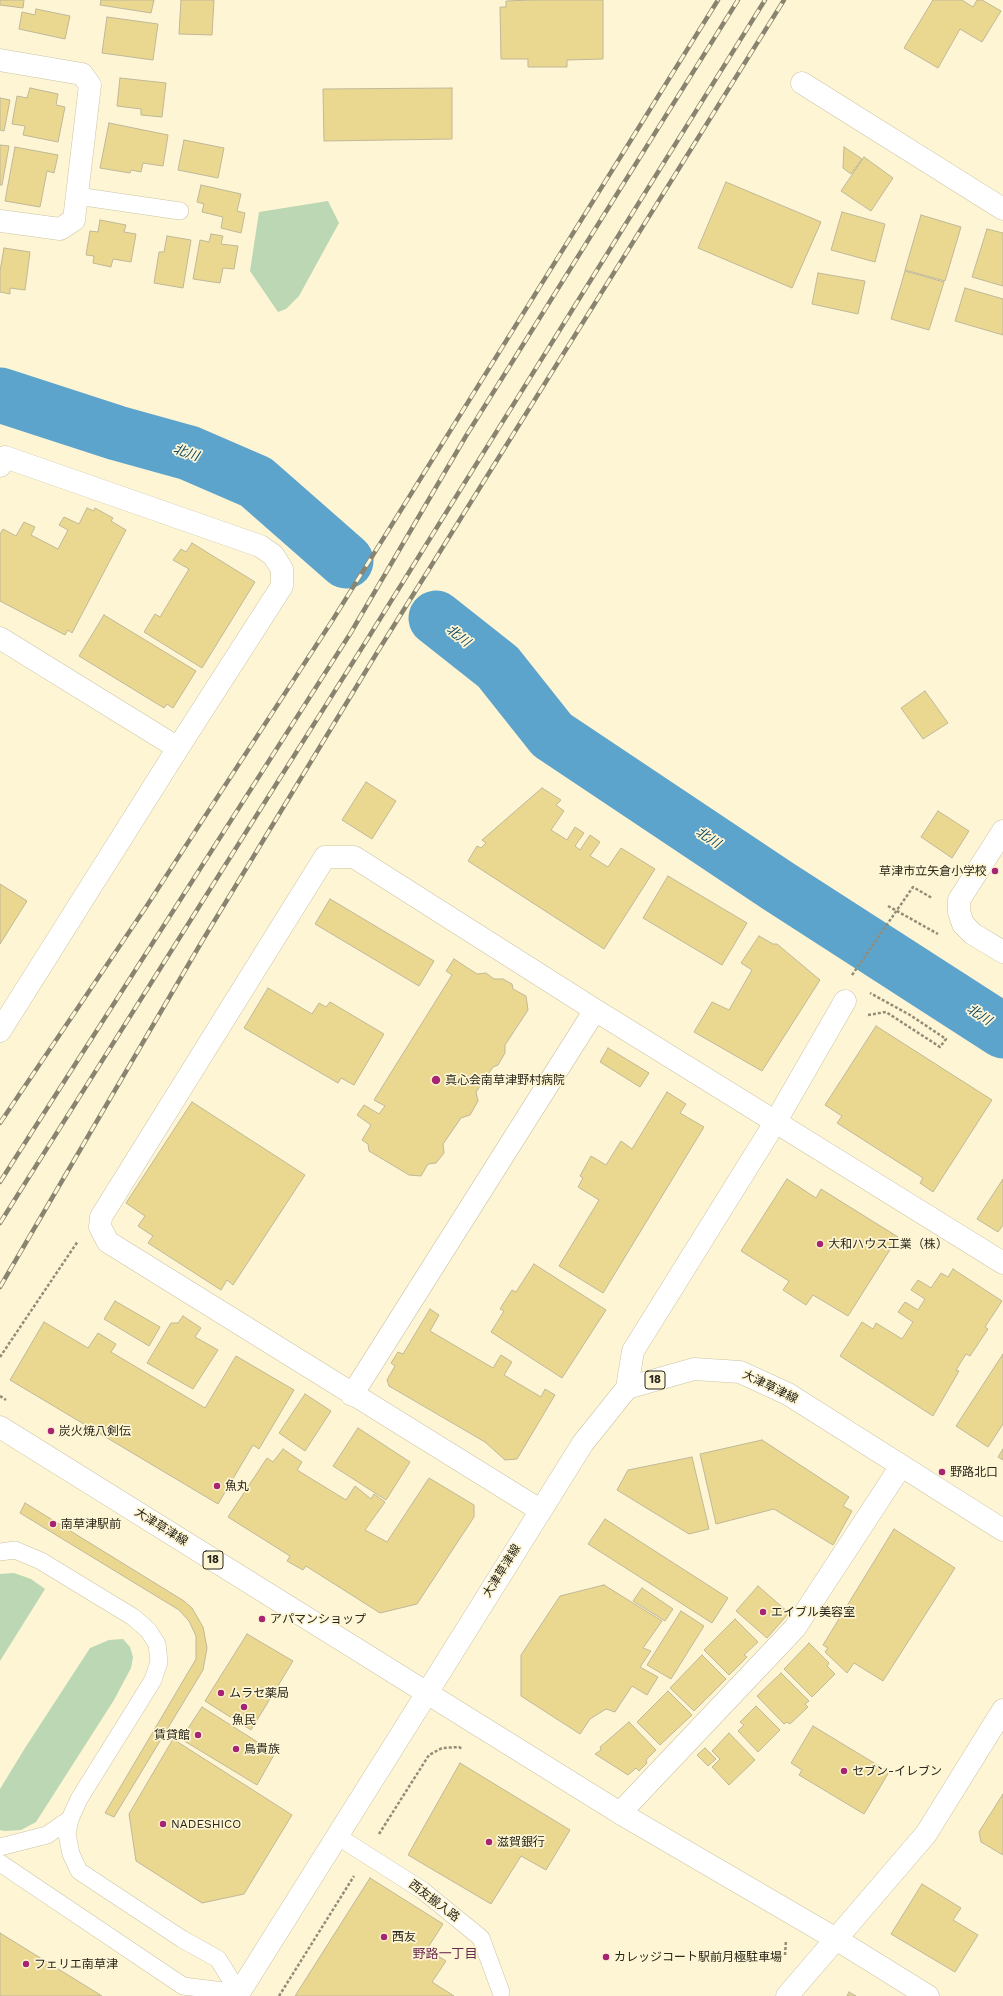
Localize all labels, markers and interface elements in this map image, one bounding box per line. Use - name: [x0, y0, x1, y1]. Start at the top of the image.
- water label: 北川: [171, 441, 201, 465]
- water label: 北川: [443, 622, 473, 650]
- water label: 北川: [693, 824, 723, 852]
- place label: 草津市立矢倉小学校: [879, 864, 987, 878]
- marker: 草津市立矢倉小学校: [990, 866, 1000, 876]
- water label: 北川: [964, 1001, 994, 1029]
- place label: 真心会南草津野村病院: [445, 1073, 565, 1087]
- marker: 真心会南草津野村病院: [430, 1074, 442, 1086]
- place label: 大和ハウス工業（株）: [828, 1237, 948, 1251]
- marker: 大和ハウス工業（株）: [815, 1239, 825, 1249]
- street label: 大津草津線: [740, 1367, 800, 1407]
- road number: 18: [645, 1371, 665, 1389]
- place label: 炭火焼八剣伝: [59, 1424, 131, 1438]
- marker: 炭火焼八剣伝: [46, 1426, 56, 1436]
- place label: 野路北口: [950, 1465, 998, 1479]
- marker: 野路北口: [937, 1467, 947, 1477]
- place label: 魚丸: [225, 1479, 249, 1493]
- marker: 魚丸: [212, 1481, 222, 1491]
- street label: 大津草津線: [132, 1505, 190, 1549]
- place label: 南草津駅前: [61, 1517, 121, 1531]
- marker: 南草津駅前: [48, 1519, 58, 1529]
- street label: 大津草津線: [480, 1542, 524, 1600]
- road number: 18: [203, 1551, 223, 1569]
- place label: エイブル美容室: [771, 1605, 855, 1619]
- marker: エイブル美容室: [758, 1607, 768, 1617]
- place label: アパマンショップ: [270, 1612, 366, 1626]
- marker: アパマンショップ: [257, 1614, 267, 1624]
- place label: ムラセ薬局: [229, 1686, 289, 1700]
- marker: ムラセ薬局: [216, 1688, 226, 1698]
- marker: 魚民: [239, 1702, 249, 1712]
- place label: 魚民: [232, 1713, 256, 1727]
- place label: 賃貸館: [154, 1728, 190, 1742]
- marker: 賃貸館: [193, 1730, 203, 1740]
- place label: 鳥貴族: [244, 1742, 280, 1756]
- marker: 鳥貴族: [231, 1744, 241, 1754]
- place label: セブン-イレブン: [852, 1764, 942, 1778]
- marker: セブン-イレブン: [839, 1766, 849, 1776]
- place label: NADESHICO: [171, 1817, 241, 1831]
- marker: NADESHICO: [158, 1819, 168, 1829]
- place label: 滋賀銀行: [497, 1835, 545, 1849]
- marker: 滋賀銀行: [484, 1837, 494, 1847]
- street label: 西友搬入路: [406, 1877, 462, 1925]
- place label: 西友: [392, 1930, 416, 1944]
- marker: 西友: [379, 1932, 389, 1942]
- district label: 野路一丁目: [413, 1946, 477, 1962]
- place label: カレッジコート駅前月極駐車場: [614, 1950, 782, 1964]
- marker: カレッジコート駅前月極駐車場: [601, 1952, 611, 1962]
- place label: フェリエ南草津: [34, 1957, 118, 1971]
- marker: フェリエ南草津: [21, 1959, 31, 1969]

